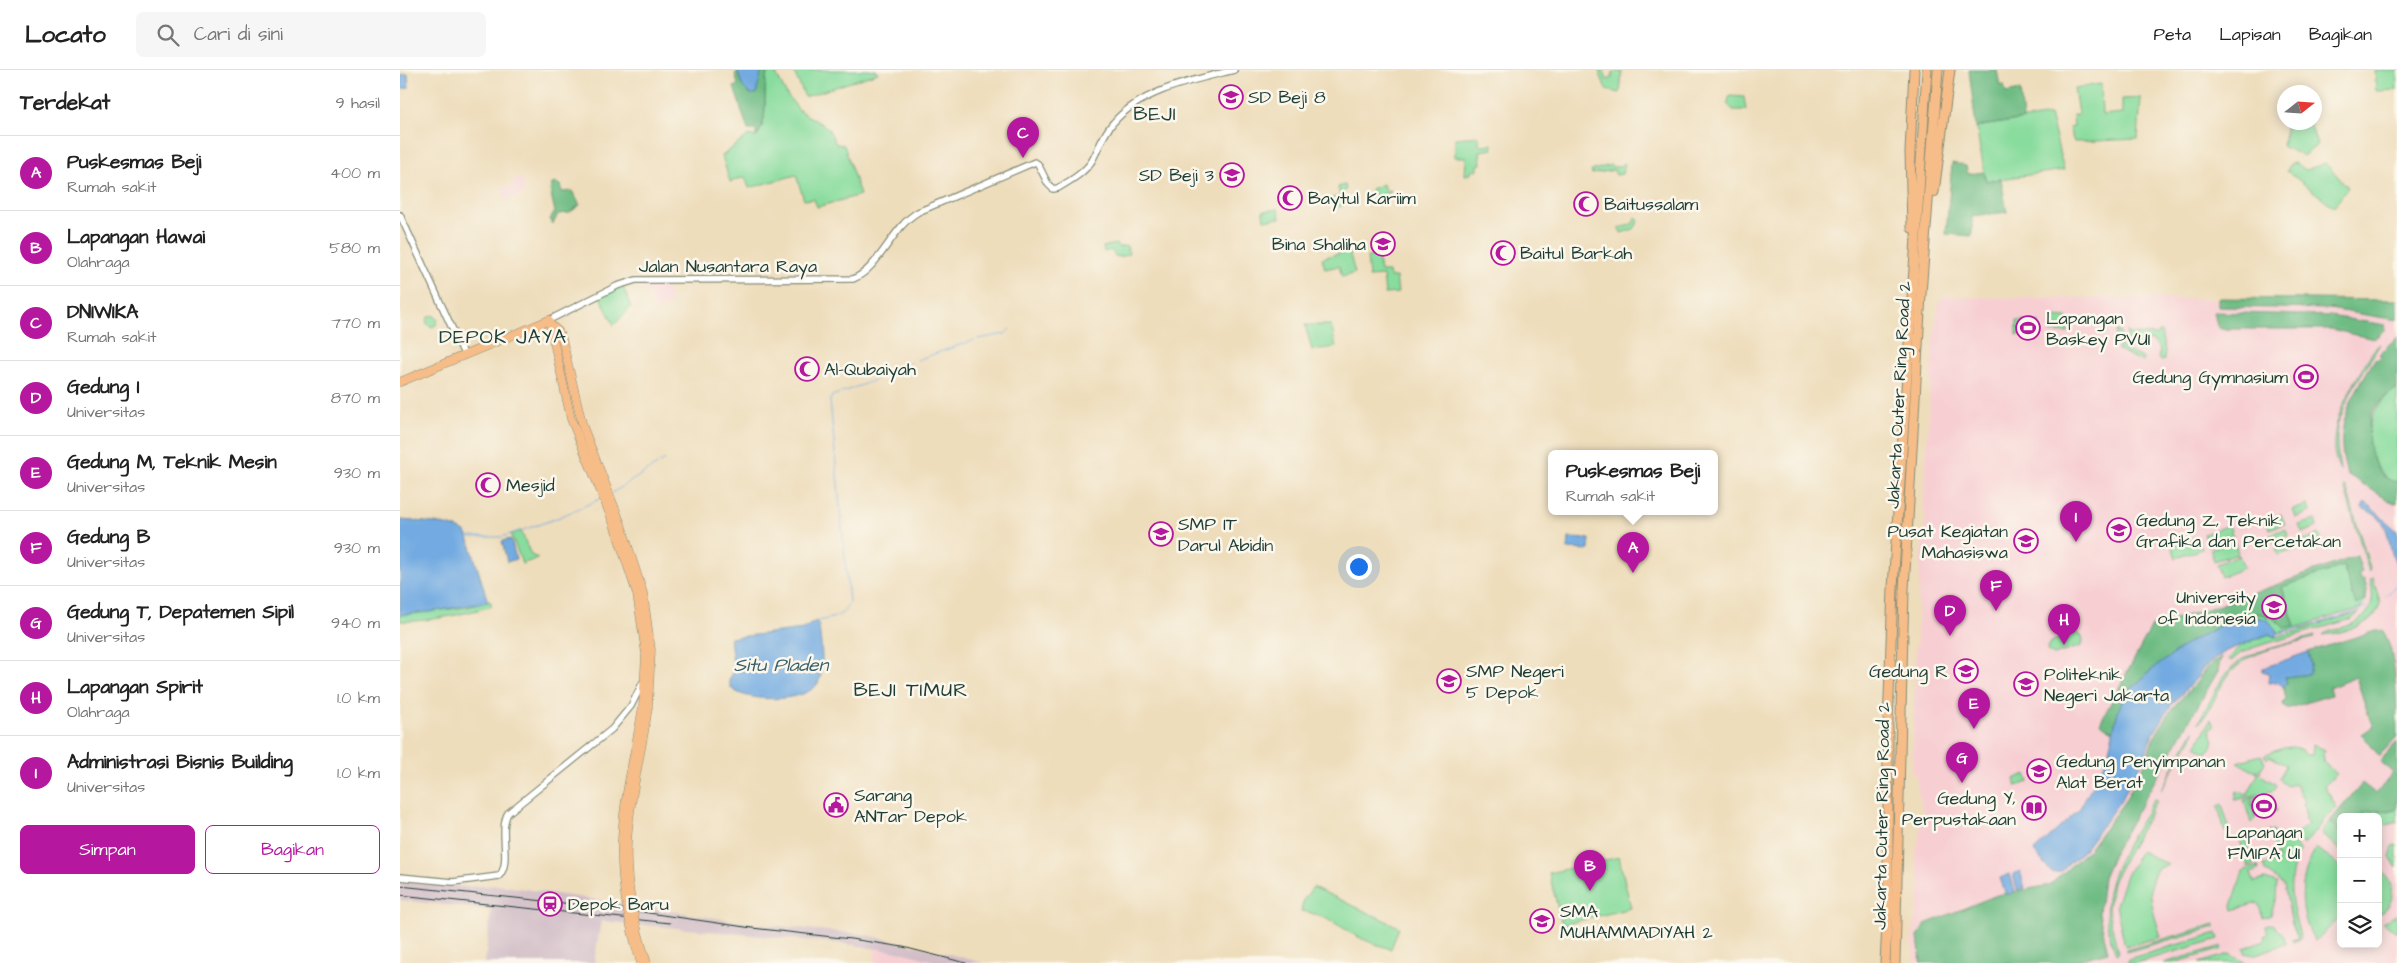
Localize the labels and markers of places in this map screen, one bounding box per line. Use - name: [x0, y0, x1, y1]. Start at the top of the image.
- school or university icon: SD Beji 8: [1218, 84, 1244, 110]
- place label: SD Beji 8: [1248, 85, 1326, 110]
- pin: C: [1007, 117, 1039, 158]
- school or university icon: SD Beji 3: [1219, 162, 1245, 188]
- place label: SD Beji 3: [1139, 163, 1214, 188]
- mosque icon: Baytul Kariim: [1277, 185, 1303, 211]
- place label: Baytul Kariim: [1308, 186, 1416, 212]
- mosque icon: Baitussalam: [1573, 191, 1599, 217]
- place label: Baitussalam: [1604, 192, 1698, 217]
- school or university icon: Bina Shaliha: [1370, 231, 1396, 257]
- place label: Bina Shaliha: [1272, 232, 1366, 257]
- mosque icon: Baitul Barkah: [1490, 240, 1516, 266]
- place label: Baitul Barkah: [1520, 241, 1632, 266]
- place label: Lapangan Baskey PVUI: [2046, 306, 2150, 353]
- sports icon: Lapangan Baskey PVUI: [2015, 315, 2041, 341]
- mosque icon: Al-Qubaiyah: [794, 356, 820, 382]
- place label: Al-Qubaiyah: [824, 357, 916, 383]
- sports icon: Gedung Gymnasium: [2293, 364, 2319, 390]
- place label: Gedung Gymnasium: [2133, 365, 2288, 391]
- mosque icon: Mesjid: [475, 472, 501, 498]
- place label: Mesjid: [506, 473, 555, 498]
- pin: I: [2060, 501, 2092, 542]
- place label: Gedung Z, Teknik Grafika dan Percetakan: [2136, 508, 2341, 554]
- place label: SMP IT Darul Abidin: [1178, 512, 1273, 558]
- school or university icon: Gedung Z, Teknik Grafika dan Percetakan: [2106, 517, 2132, 543]
- place label: Pusat Kegiatan Mahasiswa: [1887, 519, 2008, 565]
- school or university icon: SMP IT Darul Abidin: [1148, 521, 1174, 547]
- school or university icon: Pusat Kegiatan Mahasiswa: [2013, 528, 2039, 554]
- pin: A: [1617, 532, 1649, 573]
- pin: F: [1980, 570, 2012, 611]
- place label: University of Indonesia: [2157, 585, 2256, 631]
- school or university icon: University of Indonesia: [2261, 594, 2287, 620]
- pin: D: [1934, 595, 1966, 636]
- pin: H: [2048, 604, 2080, 645]
- school or university icon: Gedung R: [1953, 658, 1979, 684]
- place label: SMP Negeri 5 Depok: [1466, 659, 1564, 705]
- place label: Gedung R: [1869, 659, 1948, 685]
- place label: Politeknik Negeri Jakarta: [2044, 662, 2169, 709]
- school or university icon: SMP Negeri 5 Depok: [1436, 668, 1462, 694]
- school or university icon: Politeknik Negeri Jakarta: [2013, 671, 2039, 697]
- pin: E: [1958, 688, 1990, 729]
- pin: G: [1946, 742, 1978, 783]
- place label: Gedung Penyimpanan Alat Berat: [2056, 749, 2225, 795]
- school or university icon: Gedung Penyimpanan Alat Berat: [2026, 758, 2052, 784]
- place label: Sarang ANTar Depok: [854, 783, 967, 829]
- place label: Gedung Y, Perpustakaan: [1902, 786, 2016, 832]
- public building icon: Sarang ANTar Depok: [823, 792, 849, 818]
- sports icon: Lapangan FMIPA UI: [2251, 793, 2277, 819]
- library icon: Gedung Y, Perpustakaan: [2021, 795, 2047, 821]
- place label: Lapangan FMIPA UI: [2225, 820, 2303, 866]
- pin: B: [1574, 850, 1606, 891]
- station icon: Depok Baru: [537, 891, 563, 917]
- place label: Depok Baru: [568, 892, 669, 917]
- place label: SMA MUHAMMADIYAH 2: [1560, 899, 1713, 945]
- school or university icon: SMA MUHAMMADIYAH 2: [1529, 908, 1555, 934]

